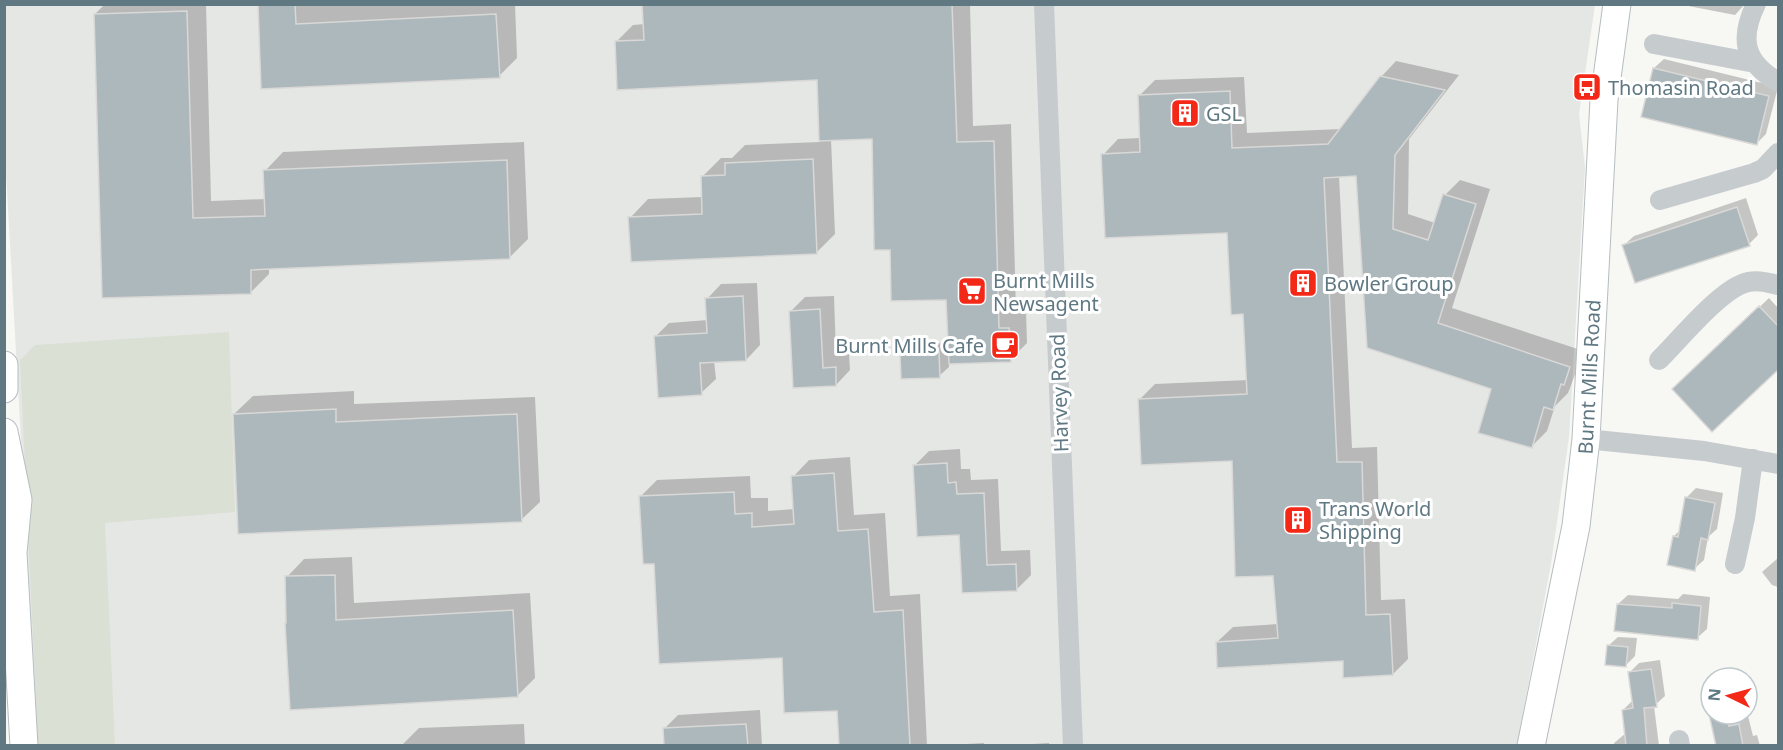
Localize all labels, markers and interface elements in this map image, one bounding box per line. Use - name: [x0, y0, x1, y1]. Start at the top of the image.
- bus stop icon: Thomasin Road: [1571, 71, 1603, 103]
- place label: Thomasin Road: [1608, 74, 1754, 101]
- building icon: GSL: [1169, 97, 1201, 129]
- place label: GSL: [1206, 100, 1242, 127]
- place label: Burnt Mills Newsagent: [993, 267, 1099, 317]
- building icon: Bowler Group: [1287, 267, 1319, 299]
- place label: Bowler Group: [1324, 270, 1454, 297]
- supermarket icon: Burnt Mills Newsagent: [956, 275, 988, 307]
- street label: Burnt Mills Road: [1571, 299, 1607, 455]
- cafe icon: Burnt Mills Cafe: [989, 329, 1021, 361]
- place label: Burnt Mills Cafe: [835, 332, 984, 359]
- street label: Harvey Road: [1043, 333, 1075, 453]
- place label: Trans World Shipping: [1319, 495, 1431, 545]
- building icon: Trans World Shipping: [1282, 504, 1314, 536]
- north arrow: [1699, 666, 1759, 726]
- text: N: [1703, 687, 1726, 702]

